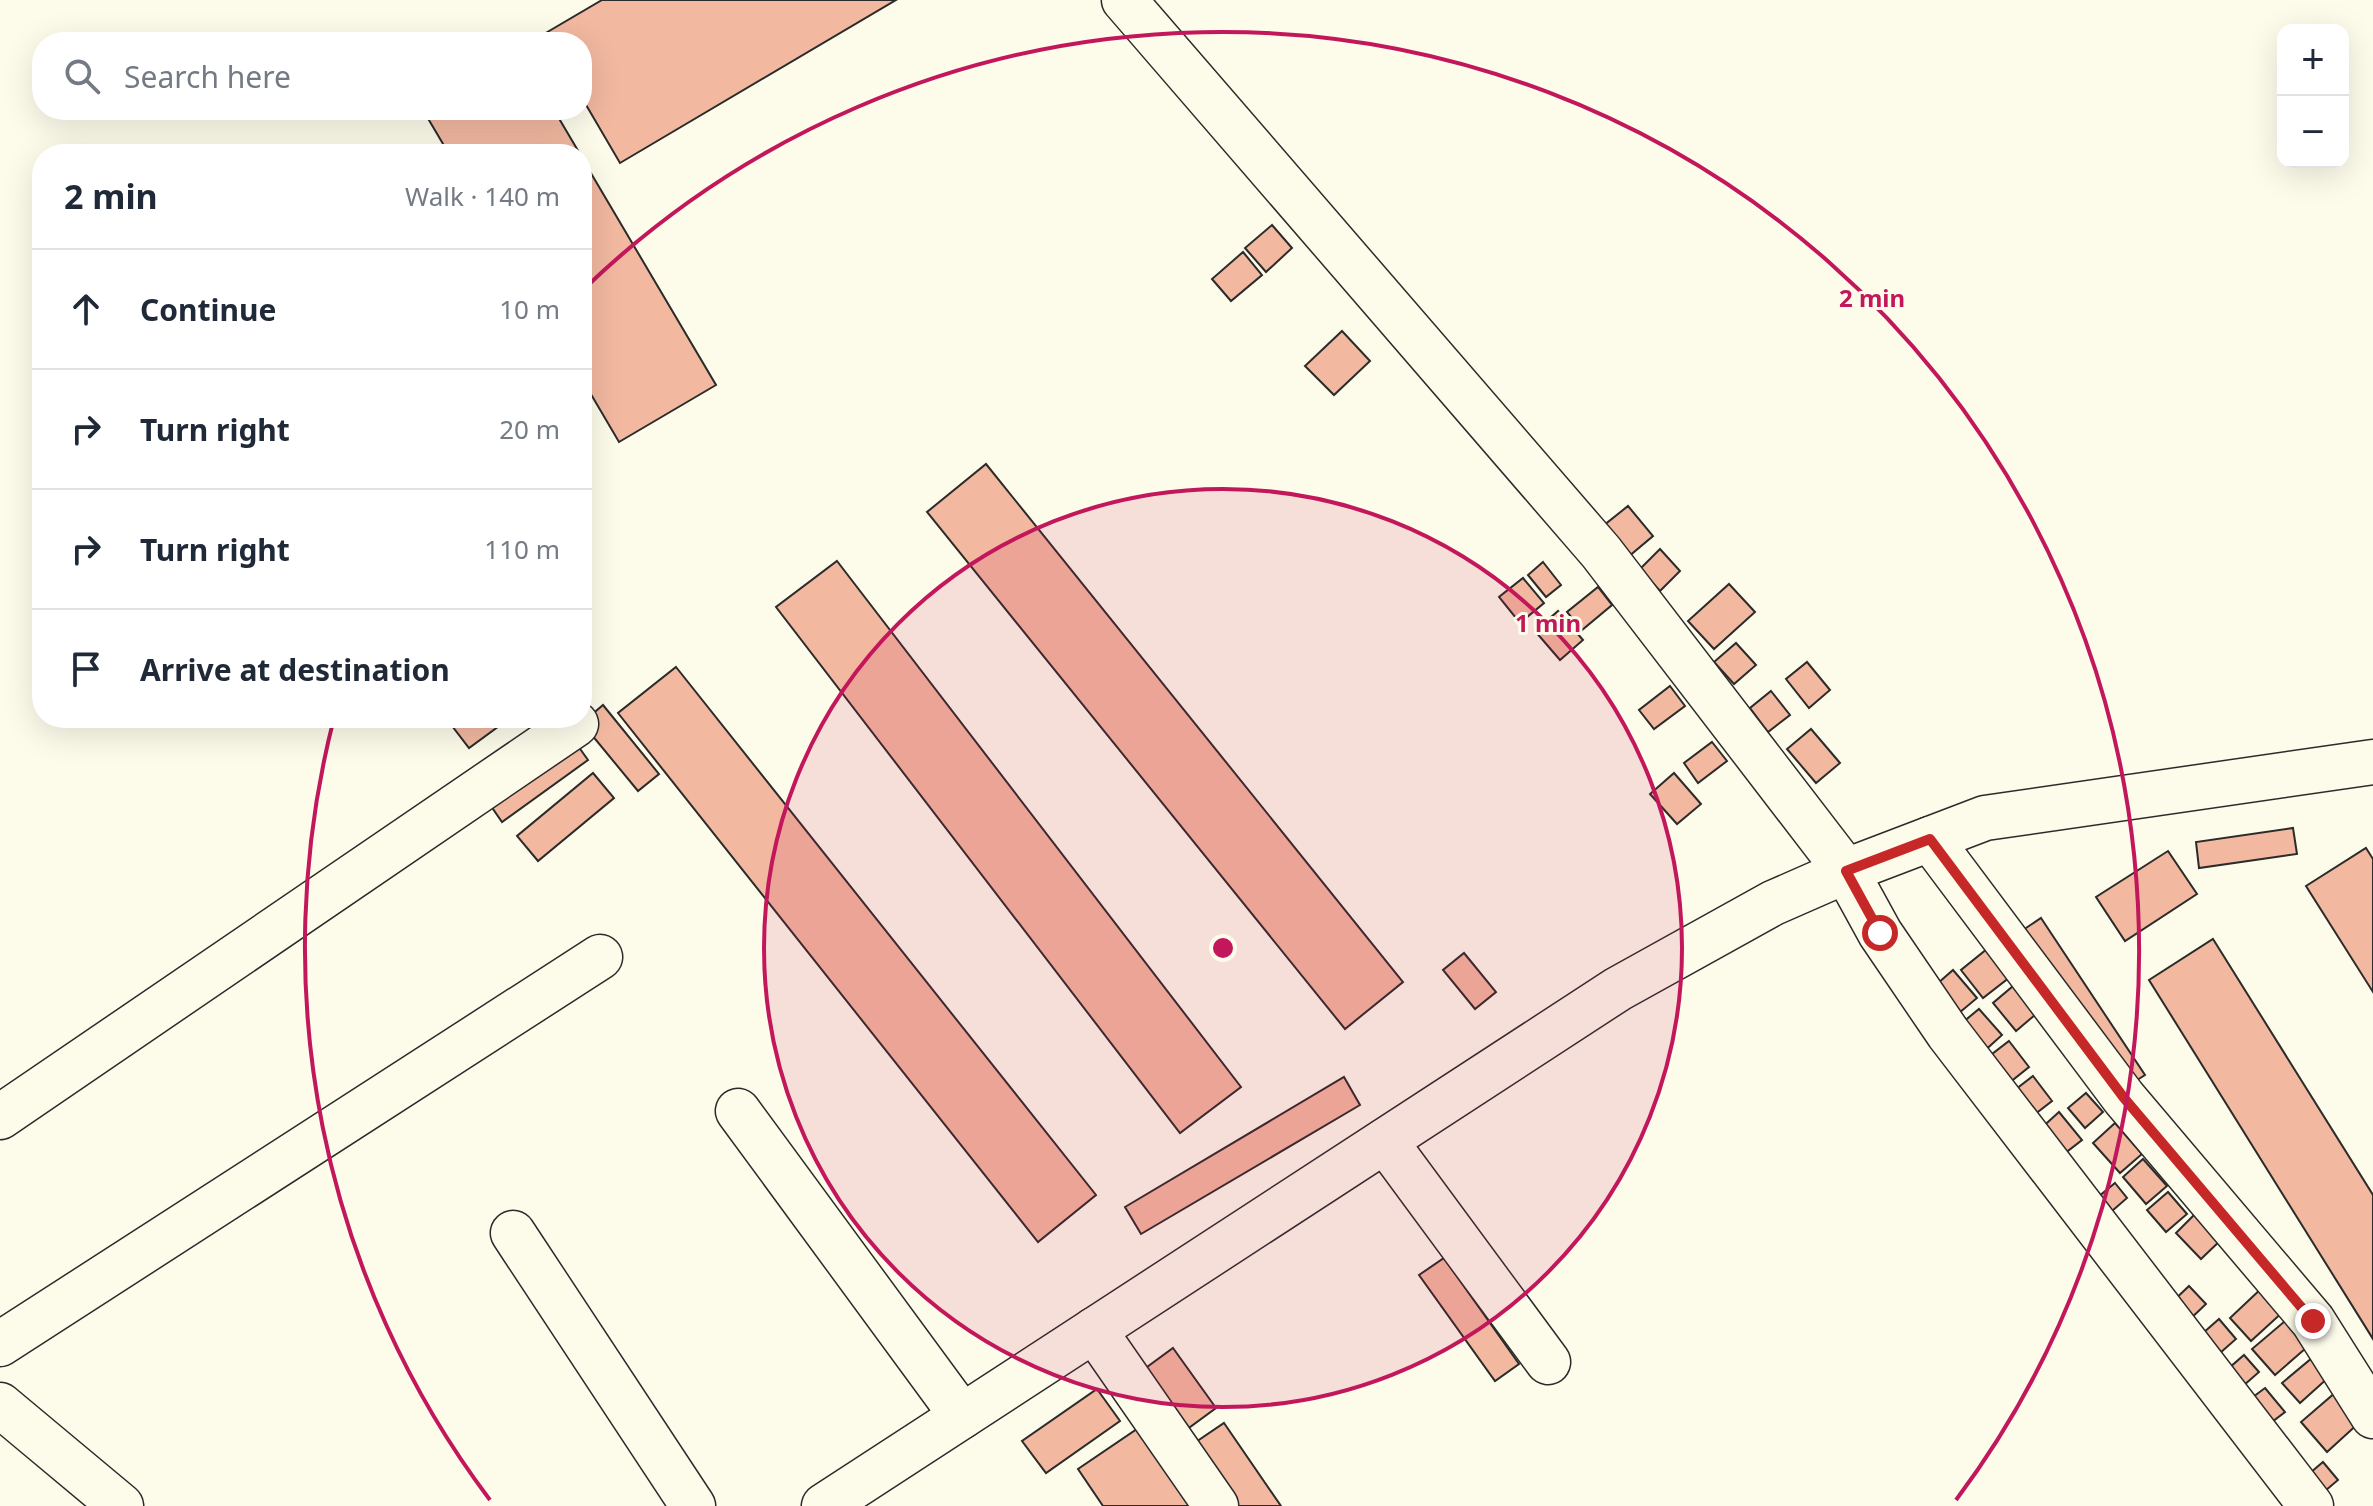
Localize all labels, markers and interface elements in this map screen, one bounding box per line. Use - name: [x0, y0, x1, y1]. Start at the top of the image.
- map controls: [2277, 24, 2349, 168]
- button: +: [2277, 24, 2349, 96]
- search box: [32, 32, 592, 120]
- icon: search: [60, 54, 104, 98]
- text: Search here: [124, 56, 291, 97]
- button: −: [2277, 96, 2349, 168]
- text: 2 min: [64, 173, 158, 219]
- text: Walk · 140 m: [405, 178, 560, 214]
- text: 2 min: [1839, 281, 1905, 314]
- icon: ahead: [64, 287, 108, 331]
- text: Continue: [140, 289, 276, 330]
- text: 10 m: [499, 291, 560, 327]
- icon: right: [64, 407, 108, 451]
- text: Turn right: [140, 409, 290, 450]
- text: 20 m: [499, 411, 560, 447]
- icon: right: [64, 527, 108, 571]
- text: Turn right: [140, 529, 290, 570]
- text: 110 m: [484, 531, 560, 567]
- text: 1 min: [1515, 606, 1581, 639]
- icon: arrive: [64, 647, 108, 691]
- text: Arrive at destination: [140, 649, 450, 690]
- route start: [1862, 915, 1898, 951]
- centre of rings: [1209, 934, 1237, 962]
- route end: [2295, 1303, 2331, 1339]

